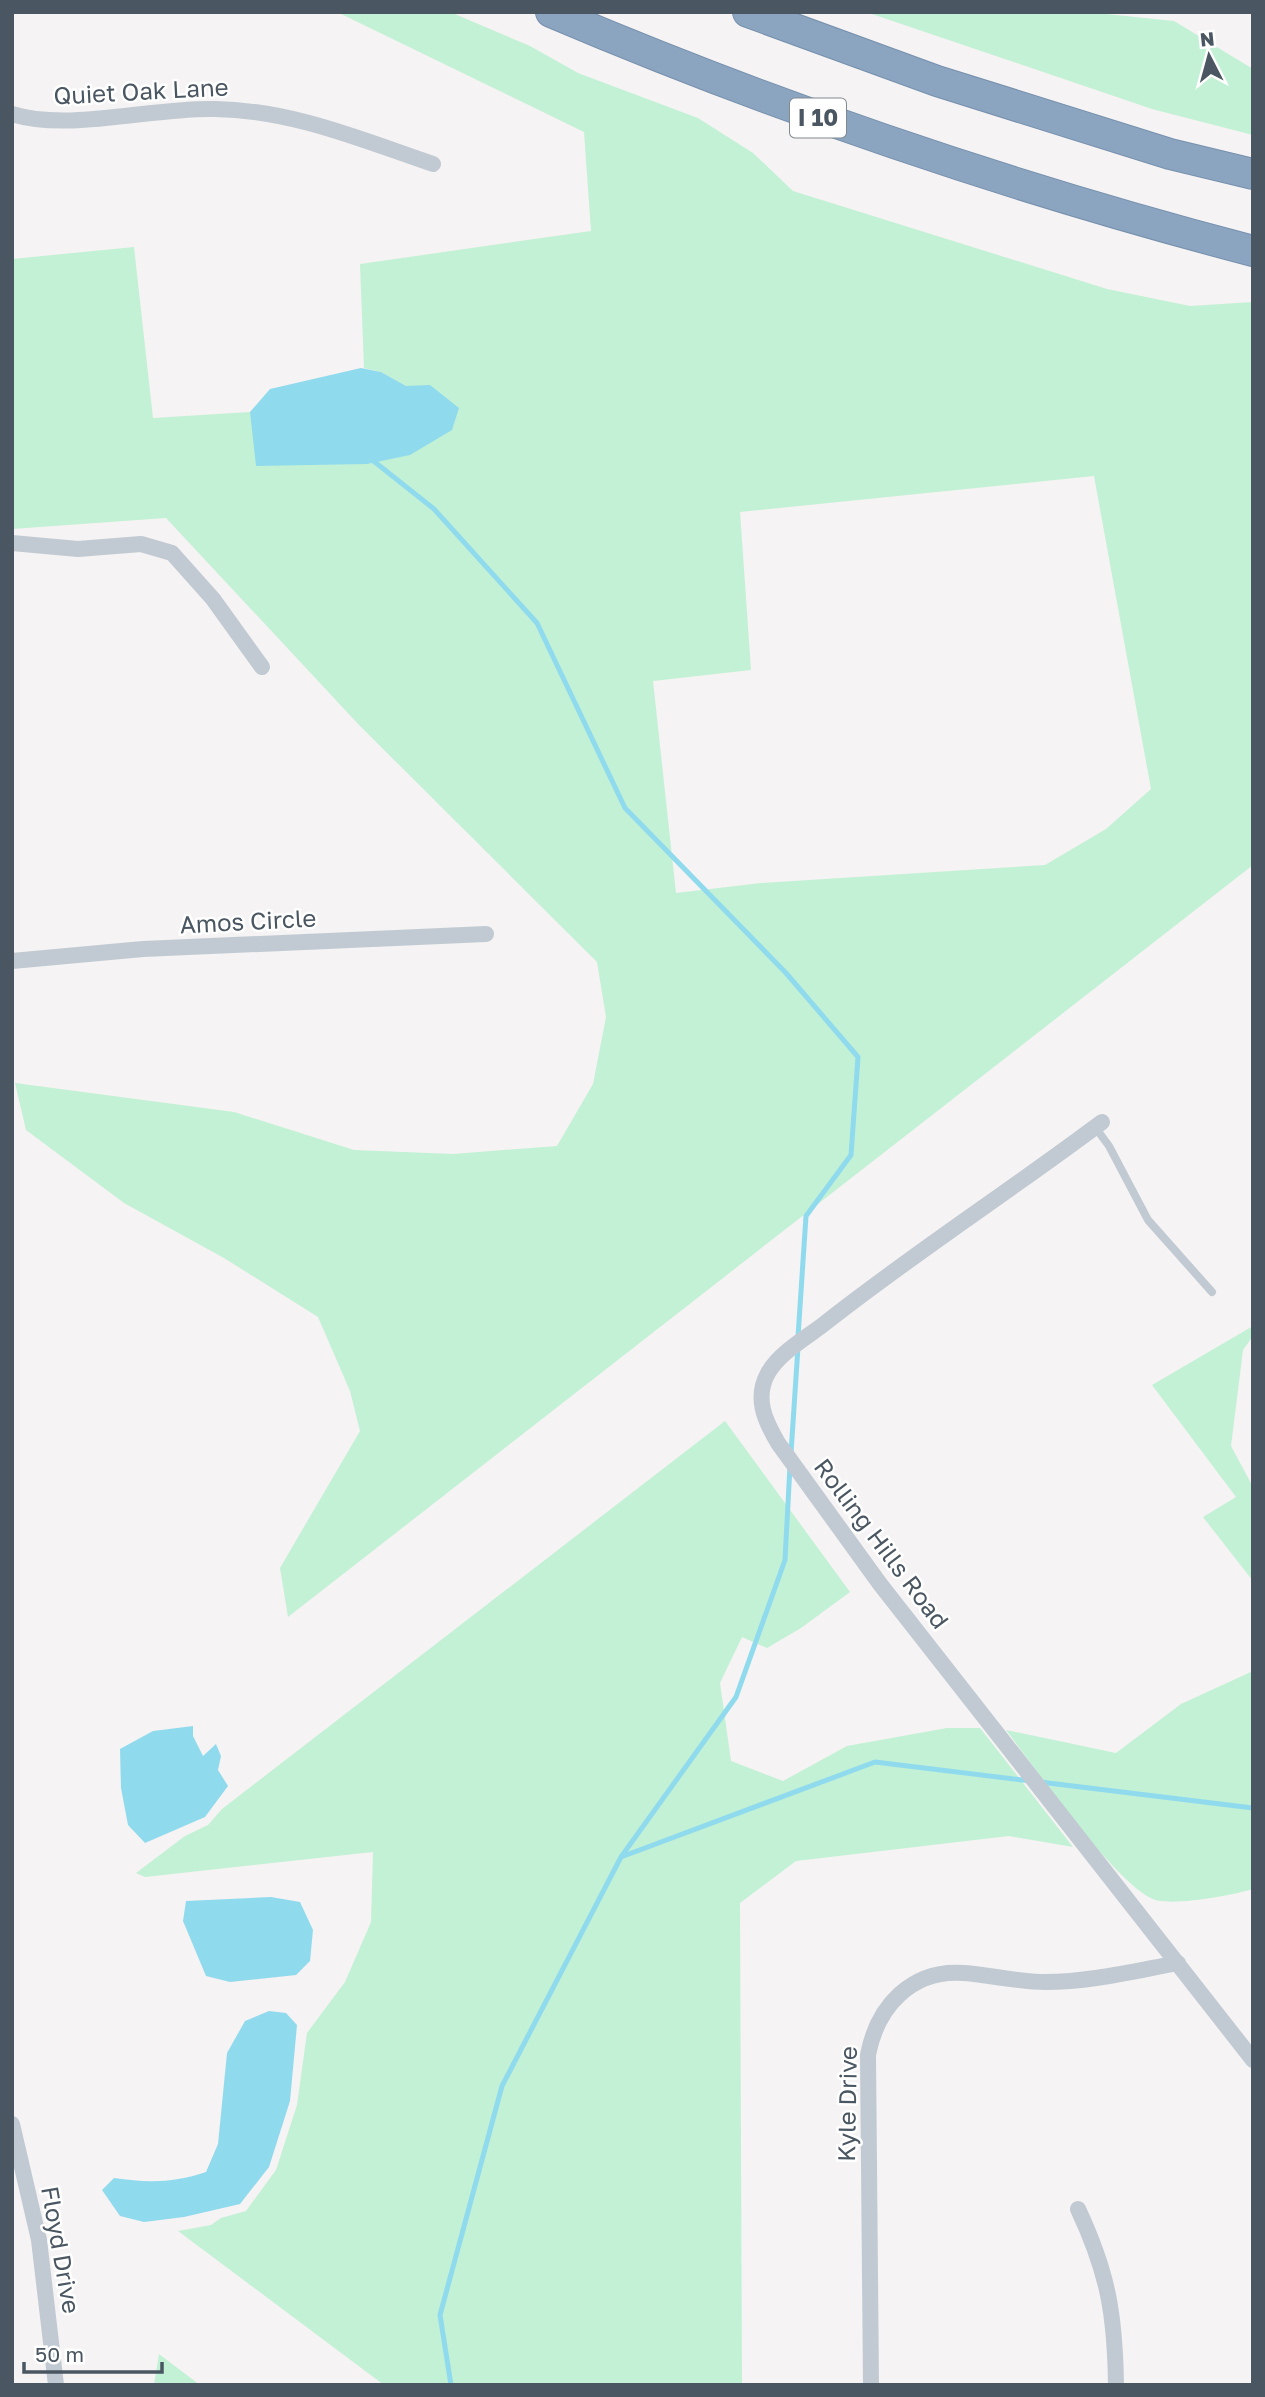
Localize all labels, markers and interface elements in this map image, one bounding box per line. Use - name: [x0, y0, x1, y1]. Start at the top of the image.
- north arrow: [1174, 21, 1244, 91]
- text: N: [1199, 26, 1216, 51]
- street label: Quiet Oak Lane: [53, 71, 229, 110]
- road number: I 10: [790, 99, 846, 138]
- street label: Amos Circle: [179, 902, 317, 939]
- street label: Rolling Hills Road: [809, 1452, 956, 1634]
- street label: Kyle Drive: [831, 2046, 862, 2162]
- street label: Floyd Drive: [36, 2184, 87, 2316]
- scale bar: [24, 2330, 163, 2374]
- text: 50 m: [35, 2341, 84, 2367]

